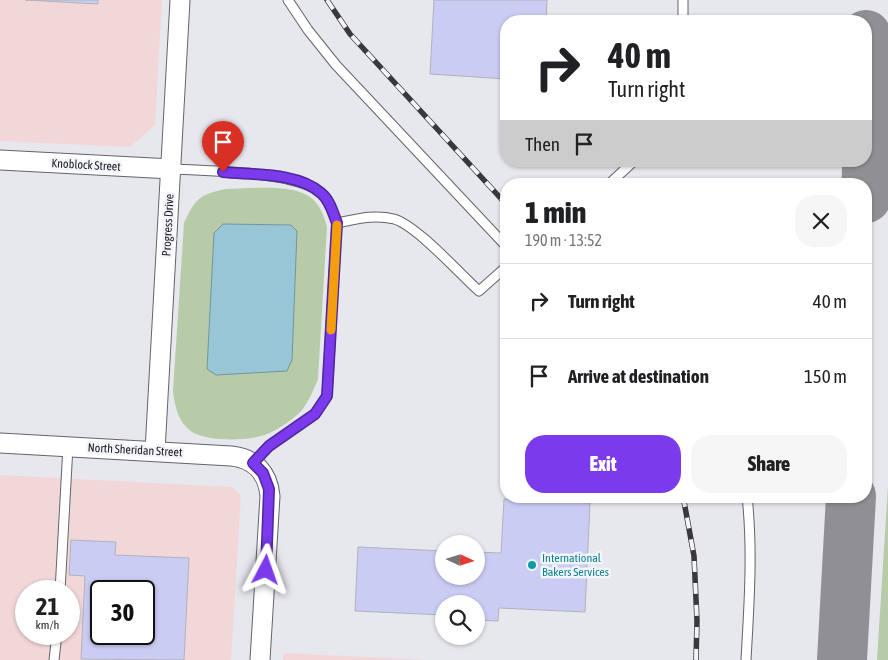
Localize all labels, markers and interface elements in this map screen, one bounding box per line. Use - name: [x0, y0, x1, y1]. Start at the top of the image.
- icon: right: [525, 35, 590, 100]
- text: 40 m: [608, 35, 671, 75]
- text: Turn right: [608, 76, 685, 102]
- pin: [202, 121, 244, 172]
- icon: arrive: [209, 128, 237, 156]
- icon: arrive: [570, 130, 598, 158]
- text: Then: [525, 133, 560, 155]
- street label: Knoblock Street: [51, 156, 122, 174]
- street label: Progress Drive: [159, 193, 177, 257]
- text: 1 min: [525, 195, 586, 229]
- button: close: [795, 195, 847, 247]
- text: 190 m · 13:52: [525, 231, 602, 249]
- icon: right: [525, 287, 553, 315]
- text: Turn right: [568, 290, 635, 312]
- text: 40 m: [813, 290, 847, 312]
- icon: arrive: [525, 362, 553, 390]
- text: Arrive at destination: [568, 365, 709, 387]
- text: 150 m: [804, 365, 847, 387]
- button: Exit: [525, 435, 681, 493]
- button: Share: [691, 435, 847, 493]
- street label: North Sheridan Street: [87, 441, 183, 459]
- north arrow: [435, 535, 485, 585]
- map controls: [435, 535, 485, 645]
- position arrow: [239, 543, 291, 595]
- place label: International Bakers Services: [542, 551, 609, 579]
- marker: International Bakers Services: [526, 559, 538, 571]
- speed limit sign: 30: [90, 580, 155, 645]
- text: 21: [36, 592, 59, 620]
- button: search: [435, 595, 485, 645]
- text: km/h: [36, 618, 59, 632]

